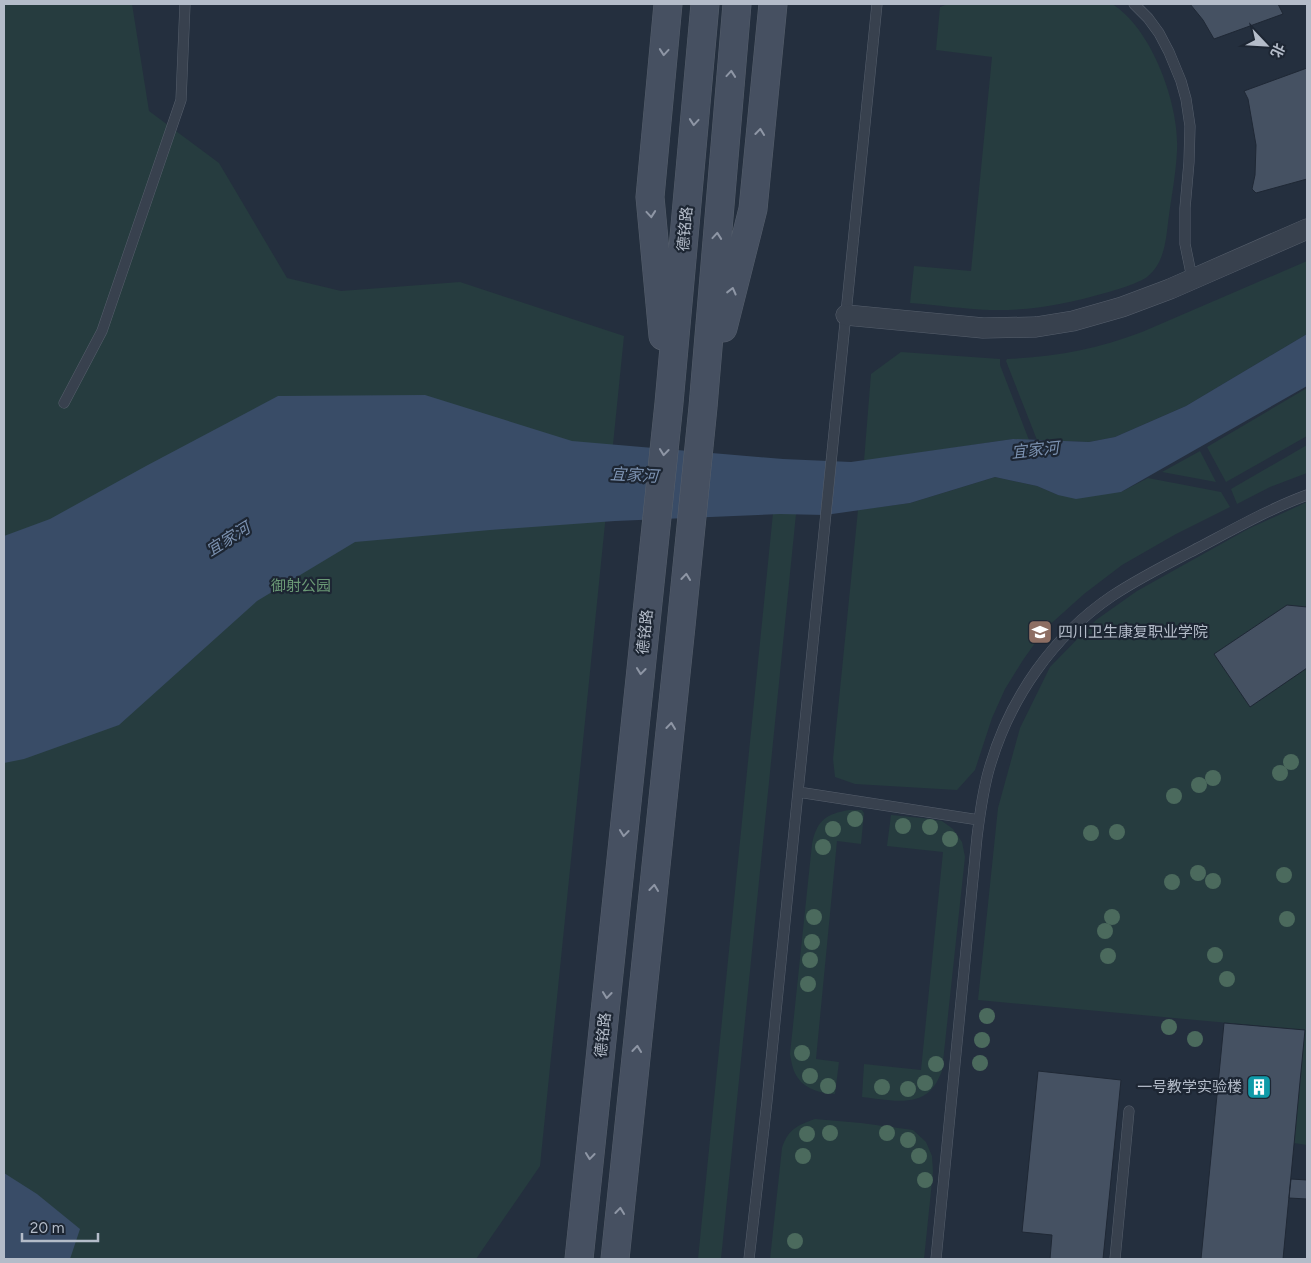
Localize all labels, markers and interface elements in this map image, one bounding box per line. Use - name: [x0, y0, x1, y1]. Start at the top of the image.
- north arrow: [1241, 20, 1291, 70]
- text: 北: [1267, 40, 1288, 60]
- one-way arrow: [658, 49, 669, 57]
- one-way arrow: [726, 70, 737, 78]
- one-way arrow: [689, 118, 700, 126]
- one-way arrow: [754, 128, 765, 136]
- street label: 德铭路: [674, 206, 696, 252]
- one-way arrow: [646, 210, 657, 218]
- one-way arrow: [712, 232, 723, 240]
- one-way arrow: [726, 287, 737, 296]
- water label: 宜家河: [1010, 438, 1063, 462]
- one-way arrow: [659, 448, 670, 456]
- water label: 宜家河: [610, 464, 661, 486]
- water label: 宜家河: [203, 517, 256, 560]
- one-way arrow: [680, 573, 691, 581]
- park label: 御射公园: [271, 577, 331, 595]
- street label: 德铭路: [634, 609, 656, 655]
- school or university icon: 四川卫生康复职业学院: [1027, 619, 1053, 645]
- place label: 四川卫生康复职业学院: [1058, 623, 1208, 641]
- one-way arrow: [636, 668, 647, 676]
- one-way arrow: [665, 722, 676, 730]
- one-way arrow: [619, 829, 630, 837]
- one-way arrow: [648, 883, 659, 891]
- one-way arrow: [602, 991, 613, 999]
- street label: 德铭路: [592, 1012, 614, 1058]
- one-way arrow: [631, 1045, 642, 1053]
- building icon: 一号教学实验楼: [1246, 1074, 1272, 1100]
- place label: 一号教学实验楼: [1137, 1078, 1242, 1096]
- one-way arrow: [585, 1153, 596, 1161]
- one-way arrow: [614, 1206, 625, 1214]
- scale bar: [22, 1210, 99, 1242]
- text: 20 m: [30, 1219, 64, 1237]

